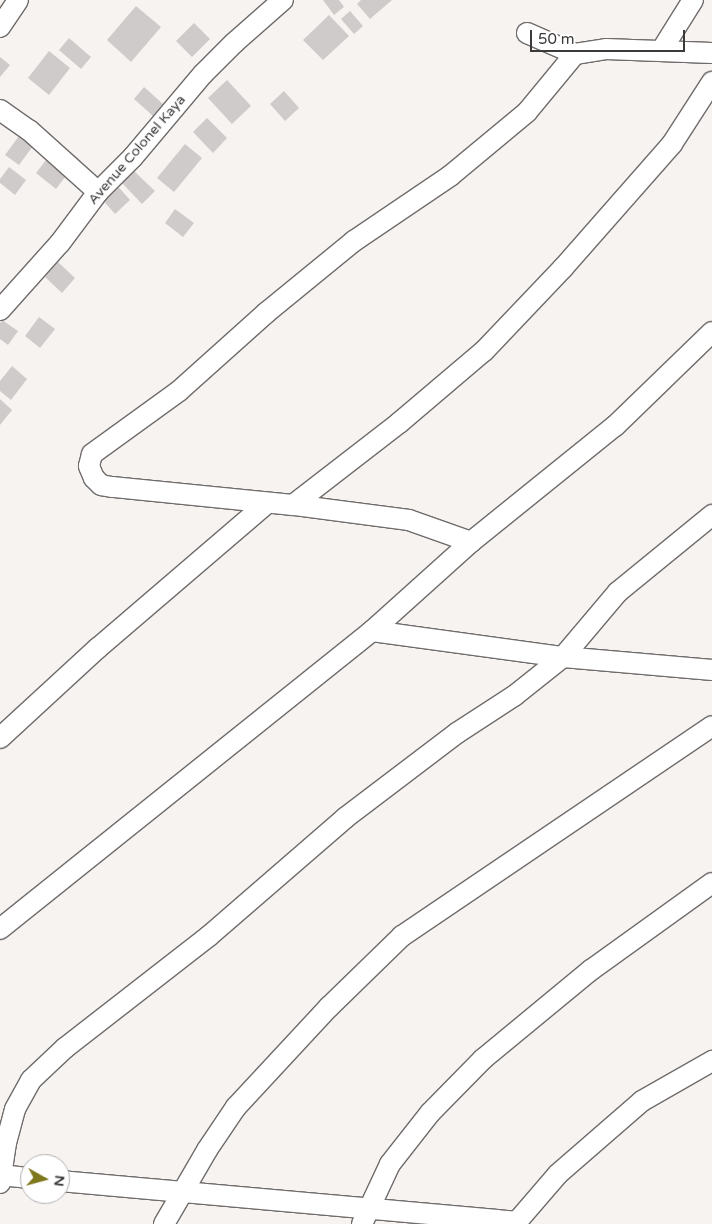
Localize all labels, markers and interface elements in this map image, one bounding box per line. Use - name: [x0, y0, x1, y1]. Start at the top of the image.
- scale bar: [532, 20, 687, 52]
- text: 50 m: [538, 30, 575, 48]
- street label: Avenue Colonel Kaya: [85, 92, 189, 208]
- north arrow: [20, 1154, 70, 1204]
- text: N: [50, 1174, 69, 1187]

